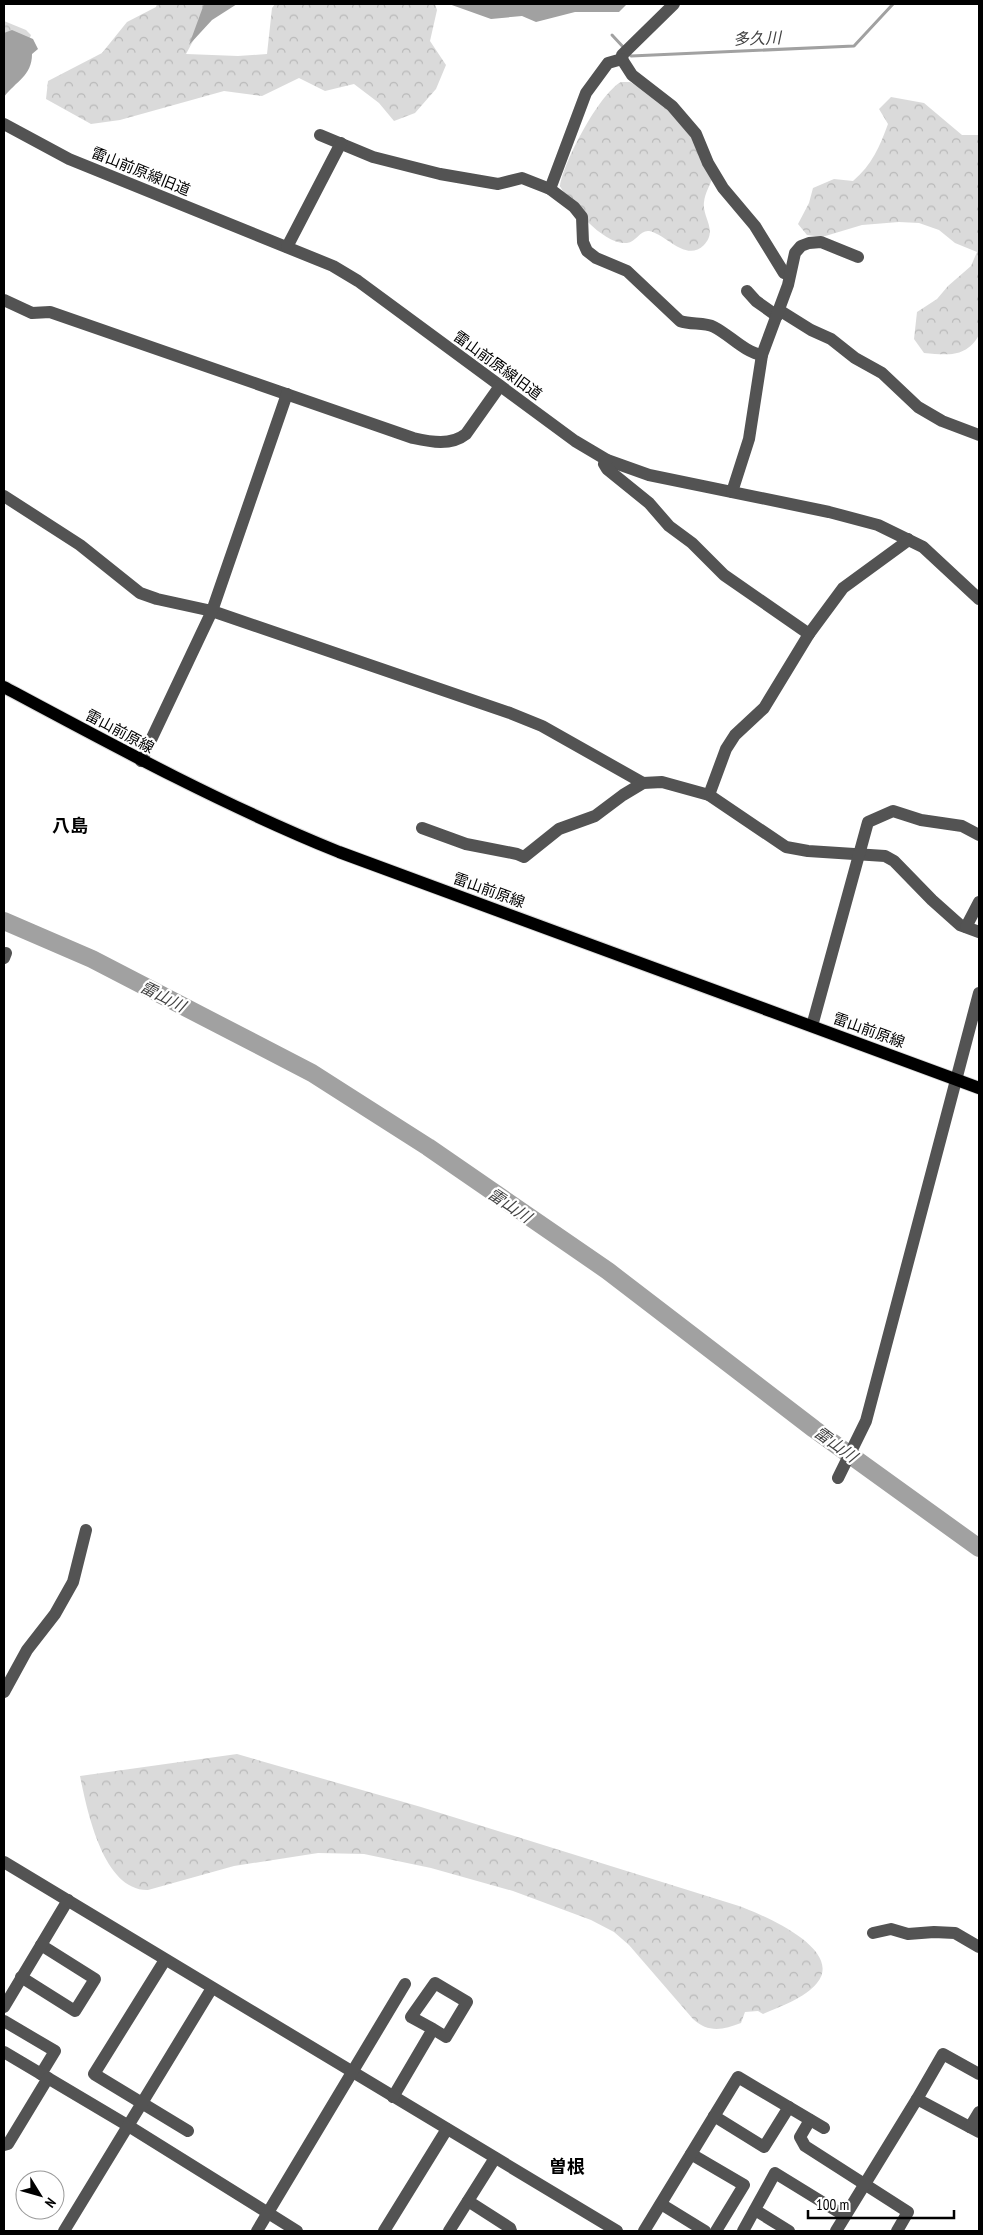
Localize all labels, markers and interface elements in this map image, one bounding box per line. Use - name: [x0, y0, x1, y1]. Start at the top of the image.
- water label: 多久川: [733, 27, 783, 49]
- street label: 雷山前原線旧道: [89, 143, 193, 199]
- street label: 雷山前原線旧道: [450, 326, 546, 404]
- street label: 雷山前原線: [82, 705, 158, 757]
- district label: 八島: [52, 814, 88, 837]
- street label: 雷山前原線: [451, 868, 527, 912]
- water label: 雷山川: [137, 976, 191, 1017]
- street label: 雷山前原線: [831, 1008, 907, 1052]
- water label: 雷山川: [485, 1183, 537, 1228]
- water label: 雷山川: [811, 1422, 863, 1467]
- district label: 曽根: [549, 2155, 585, 2178]
- north arrow: [15, 2170, 65, 2220]
- scale bar: [808, 2188, 954, 2220]
- text: N: [41, 2194, 60, 2211]
- text: 100 m: [816, 2195, 849, 2214]

